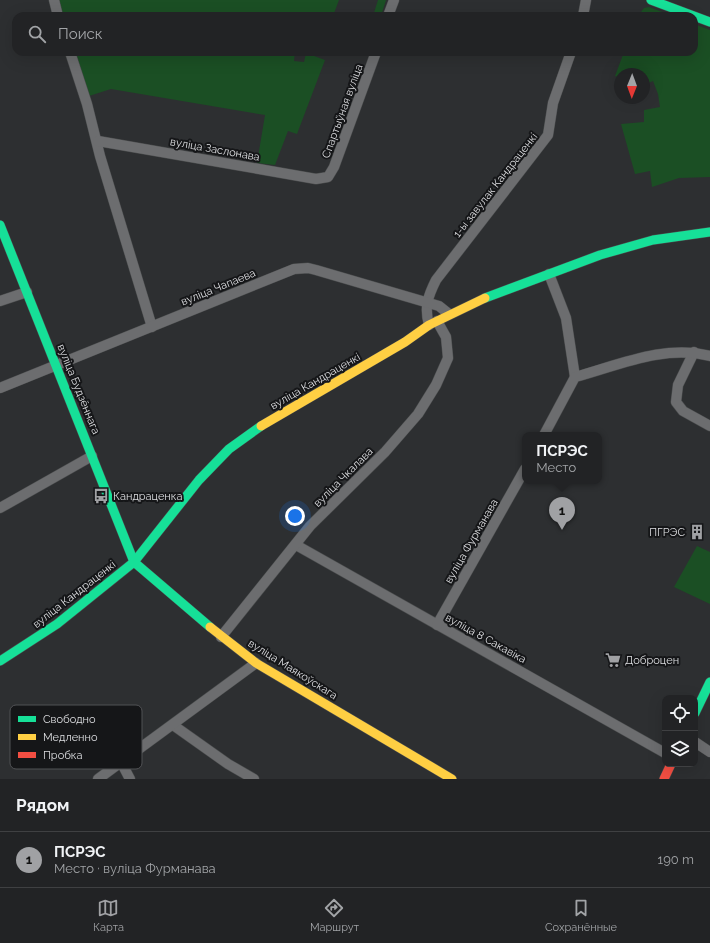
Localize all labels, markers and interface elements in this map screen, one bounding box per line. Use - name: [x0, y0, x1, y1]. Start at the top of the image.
- search box: [12, 12, 698, 56]
- icon: search: [26, 23, 48, 45]
- text: Поиск: [58, 25, 103, 43]
- street label: Спартыўная вуліца: [319, 62, 366, 160]
- north arrow: [614, 68, 650, 104]
- street label: 1-ы завулак Кандраценкі: [451, 130, 540, 240]
- street label: вуліца Заслонава: [169, 135, 261, 164]
- street label: вуліца Чапаева: [179, 267, 257, 308]
- street label: вуліца Будзённага: [55, 342, 103, 436]
- street label: вуліца Кандраценкі: [268, 350, 362, 412]
- popup: [522, 432, 602, 484]
- text: ПСРЭС: [536, 442, 588, 460]
- street label: вуліца Чкалава: [311, 445, 376, 510]
- text: Место: [536, 460, 576, 475]
- bus stop icon: Кандраценка: [92, 487, 110, 505]
- place label: Кандраценка: [113, 490, 182, 503]
- street label: вуліца Фурманава: [442, 497, 501, 586]
- pin: 1: [549, 497, 575, 530]
- your location: [285, 506, 305, 526]
- building icon: ПГРЭС: [688, 523, 706, 541]
- place label: ПГРЭС: [649, 526, 685, 539]
- street label: вуліца Кандраценкі: [30, 558, 118, 631]
- street label: вуліца 8 Сакавіка: [443, 611, 528, 666]
- street label: вуліца Маякоўскага: [246, 637, 340, 702]
- supermarket icon: Доброцен: [604, 651, 622, 669]
- place label: Доброцен: [625, 654, 679, 667]
- map controls: [662, 695, 698, 767]
- button: locate: [662, 695, 698, 731]
- legend: [10, 705, 142, 769]
- text: Свободно: [43, 713, 96, 726]
- text: Медленно: [43, 731, 98, 744]
- button: layers: [662, 731, 698, 767]
- text: Пробка: [43, 749, 83, 762]
- text: Рядом: [16, 795, 69, 815]
- text: ПСРЭС: [54, 843, 106, 861]
- text: 1: [26, 852, 32, 867]
- text: 190 m: [658, 852, 694, 867]
- text: Место · вуліца Фурманава: [54, 861, 216, 876]
- tab: Карта: [93, 897, 124, 934]
- tab: Маршрут: [310, 897, 359, 934]
- tab: Сохранённые: [545, 897, 617, 934]

